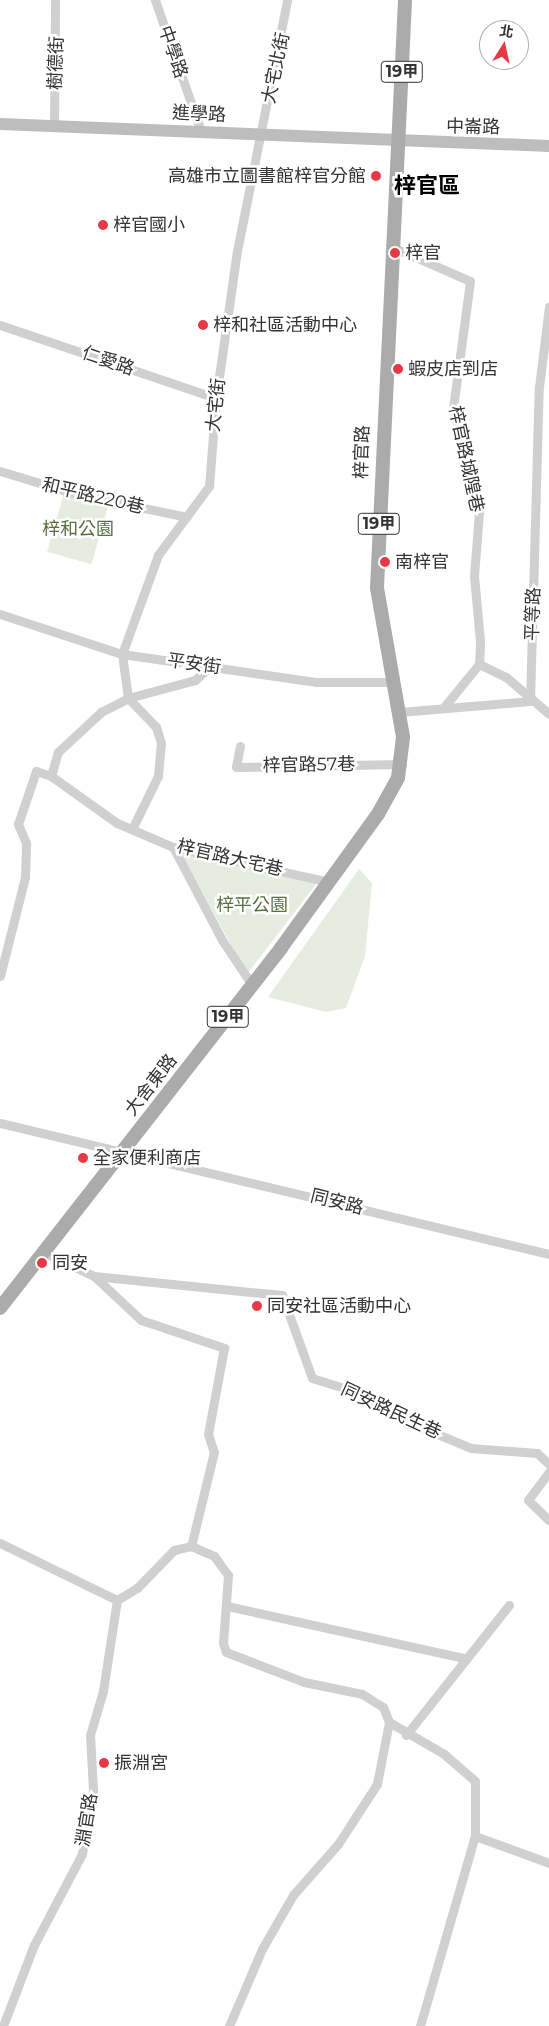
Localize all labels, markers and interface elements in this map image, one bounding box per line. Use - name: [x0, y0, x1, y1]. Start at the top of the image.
- north arrow: [479, 20, 529, 70]
- text: 北: [498, 21, 515, 41]
- street label: 中學路: [154, 23, 192, 81]
- street label: 大宅北街: [258, 31, 294, 105]
- street label: 樹德街: [44, 36, 68, 90]
- road number: 19甲: [381, 58, 423, 86]
- street label: 進學路: [171, 102, 227, 126]
- street label: 中崙路: [446, 116, 500, 138]
- place label: 高雄市立圖書館梓官分館: [168, 165, 366, 187]
- marker: 高雄市立圖書館梓官分館: [370, 170, 382, 182]
- district label: 梓官區: [394, 173, 460, 199]
- place label: 梓官國小: [113, 214, 185, 236]
- marker: 梓官國小: [97, 219, 109, 231]
- place label: 梓官: [405, 242, 441, 264]
- marker: 梓官: [389, 247, 401, 259]
- place label: 梓和社區活動中心: [213, 314, 357, 336]
- marker: 梓和社區活動中心: [197, 319, 209, 331]
- street label: 仁愛路: [79, 342, 137, 380]
- place label: 蝦皮店到店: [408, 358, 498, 380]
- marker: 蝦皮店到店: [392, 363, 404, 375]
- street label: 大宅街: [202, 377, 230, 433]
- street label: 梓官路城隍巷: [444, 404, 488, 514]
- street label: 梓官路: [350, 425, 374, 479]
- street label: 和平路220巷: [40, 474, 146, 518]
- road number: 19甲: [358, 510, 400, 538]
- park label: 梓和公園: [42, 518, 114, 540]
- place label: 南梓官: [395, 551, 449, 573]
- marker: 南梓官: [379, 556, 391, 568]
- street label: 平等路: [521, 587, 545, 641]
- street label: 平安街: [166, 650, 222, 678]
- street label: 梓官路57巷: [263, 753, 355, 777]
- street label: 梓官路大宅巷: [175, 835, 285, 881]
- park label: 梓平公園: [216, 894, 288, 916]
- road number: 19甲: [207, 1004, 249, 1030]
- street label: 大舍東路: [120, 1050, 182, 1120]
- place label: 全家便利商店: [93, 1147, 201, 1169]
- marker: 全家便利商店: [77, 1152, 89, 1164]
- street label: 同安路: [308, 1185, 366, 1219]
- place label: 同安: [52, 1252, 88, 1274]
- marker: 同安: [36, 1257, 48, 1269]
- place label: 同安社區活動中心: [267, 1295, 411, 1317]
- marker: 同安社區活動中心: [251, 1300, 263, 1312]
- street label: 同安路民生巷: [337, 1378, 445, 1444]
- place label: 振淵宮: [114, 1752, 168, 1774]
- marker: 振淵宮: [98, 1757, 110, 1769]
- street label: 淵官路: [72, 1792, 102, 1848]

